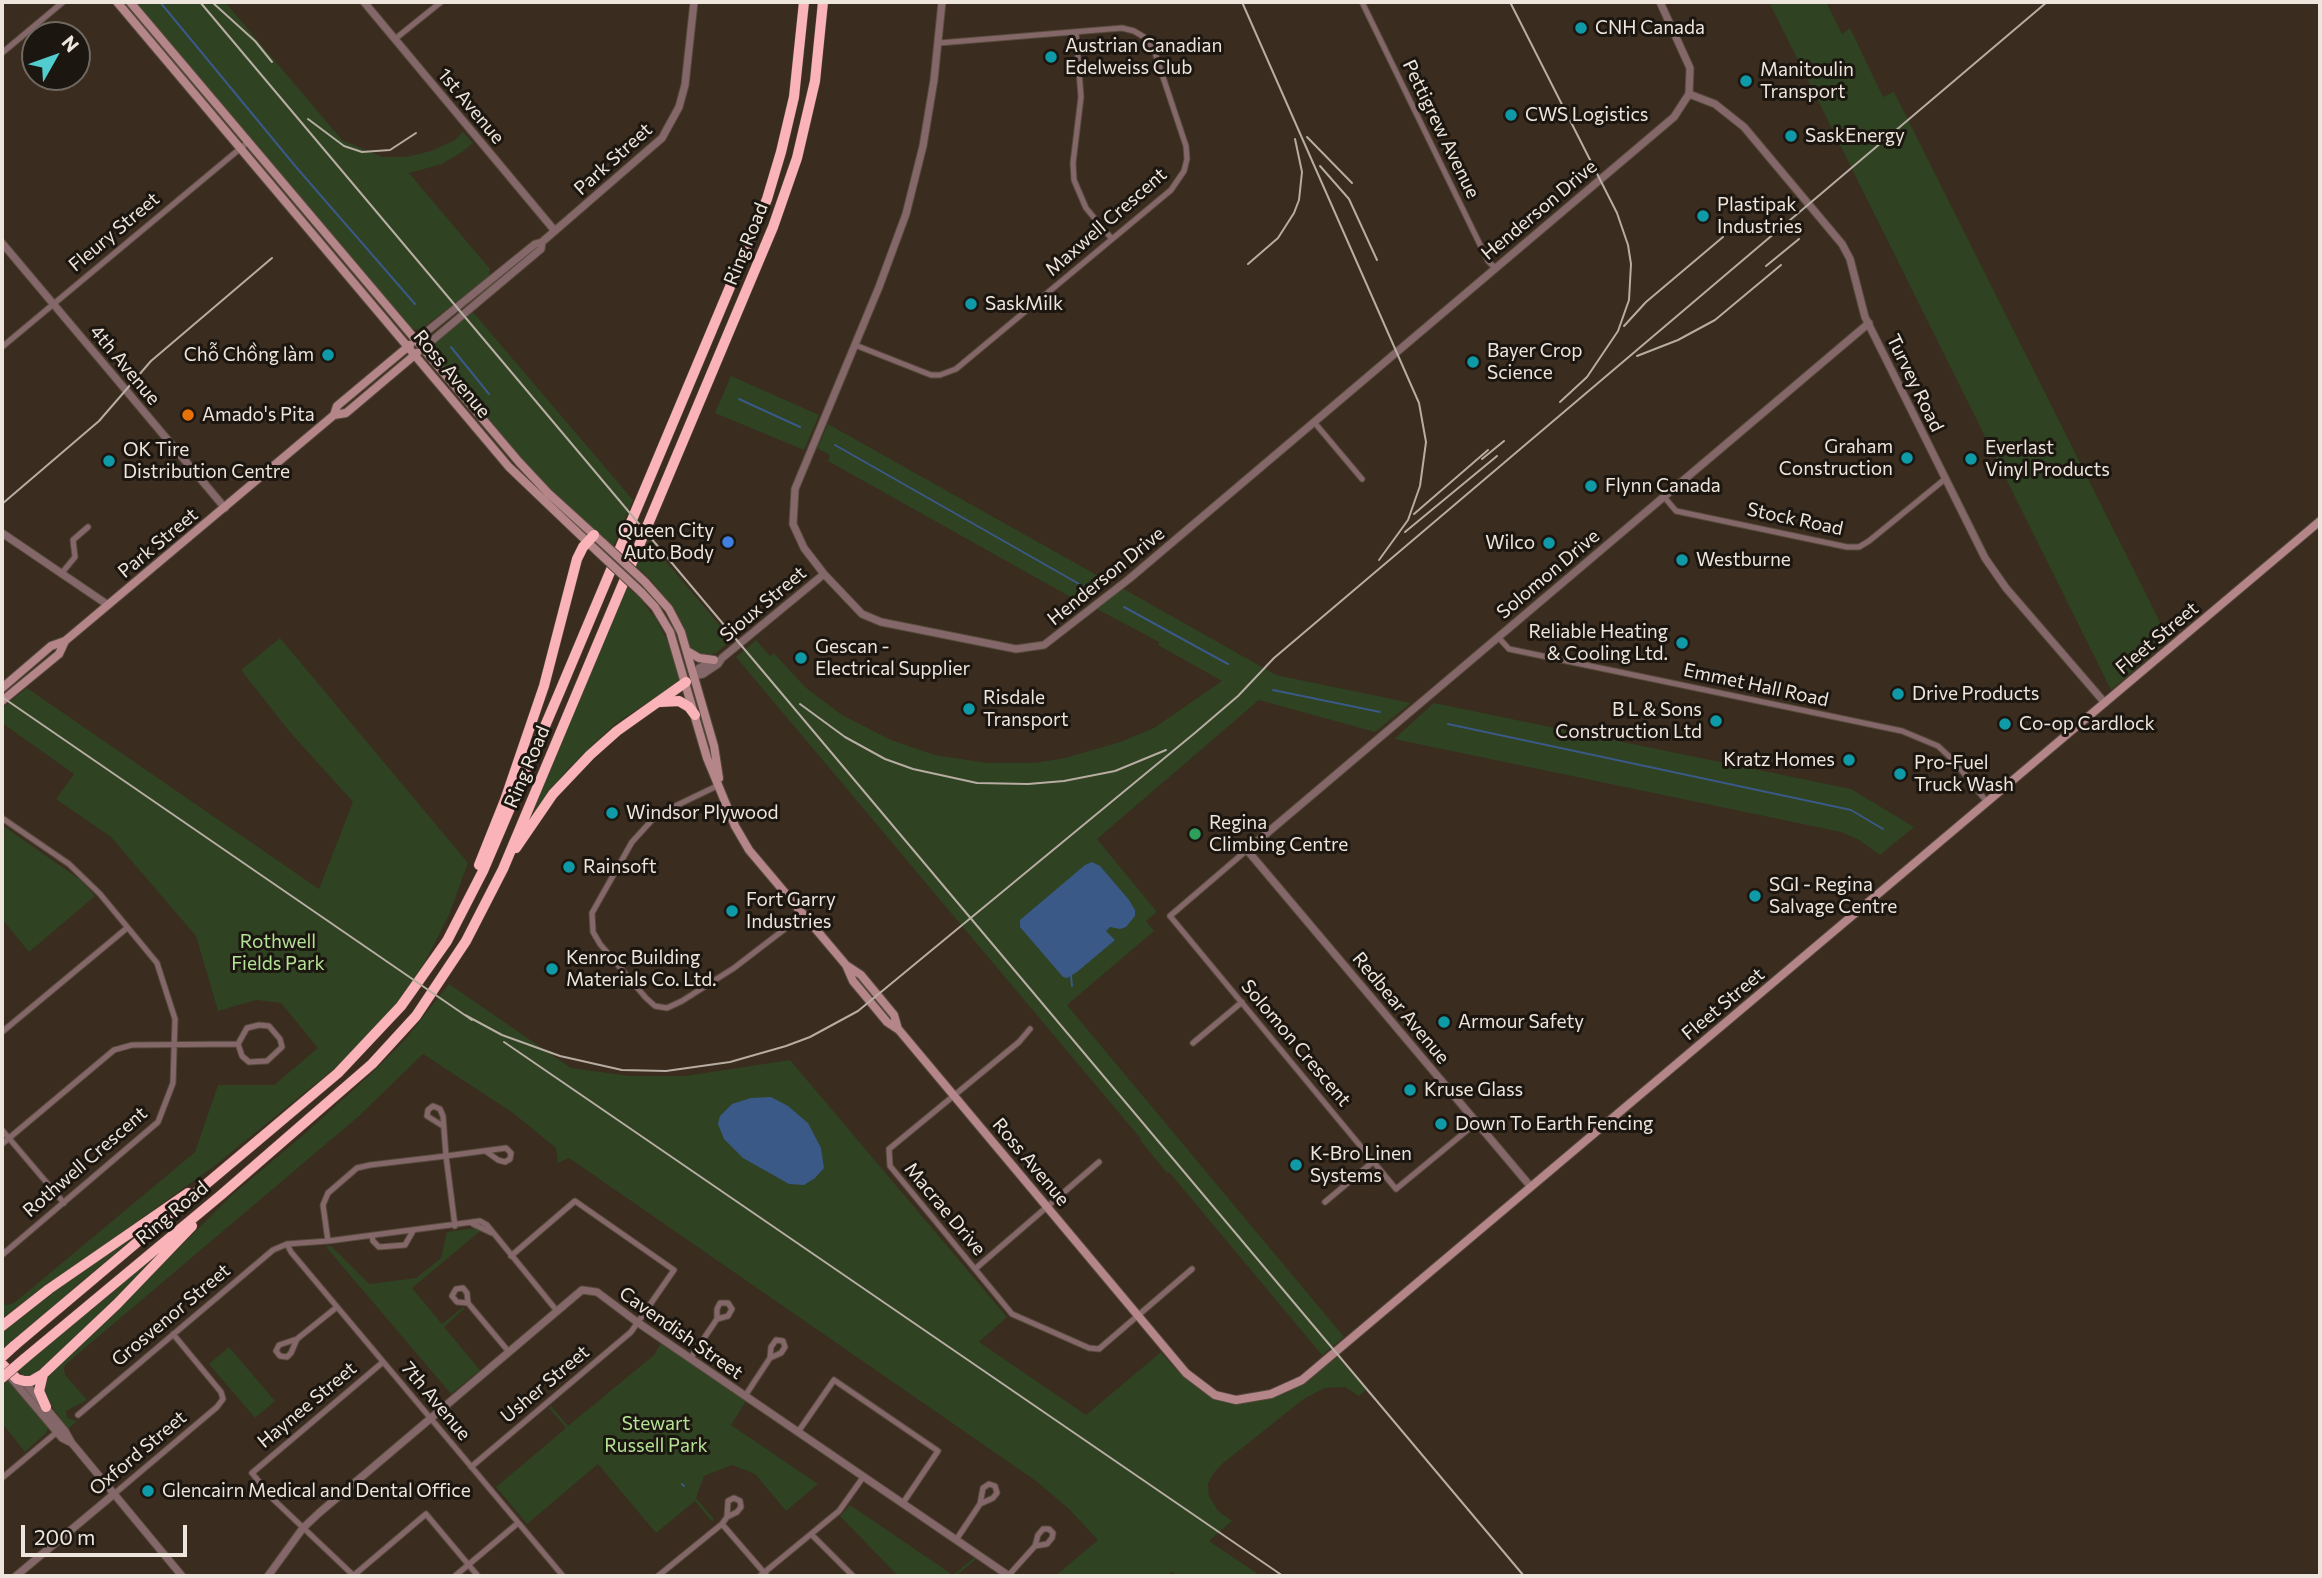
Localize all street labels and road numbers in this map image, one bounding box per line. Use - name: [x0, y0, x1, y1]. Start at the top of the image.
- street label: Pettigrew Avenue: [1398, 56, 1484, 202]
- street label: 1st Avenue: [433, 64, 509, 148]
- street label: Park Street: [569, 118, 657, 200]
- street label: Henderson Drive: [1477, 155, 1601, 265]
- street label: Maxwell Crescent: [1041, 163, 1171, 281]
- street label: Fleury Street: [64, 188, 164, 276]
- street label: Ring Road: [719, 199, 773, 289]
- street label: 4th Avenue: [85, 320, 165, 410]
- street label: Ross Avenue: [409, 325, 495, 423]
- street label: Turvey Road: [1882, 330, 1948, 436]
- street label: Stock Road: [1745, 498, 1845, 540]
- street label: Park Street: [113, 503, 203, 583]
- street label: Henderson Drive: [1043, 522, 1169, 630]
- street label: Solomon Drive: [1492, 524, 1604, 624]
- street label: Sioux Street: [715, 561, 811, 647]
- street label: Fleet Street: [2111, 597, 2203, 679]
- street label: Emmet Hall Road: [1681, 659, 1831, 711]
- street label: Ring Road: [500, 723, 554, 811]
- street label: Redbear Avenue: [1348, 947, 1454, 1069]
- street label: Fleet Street: [1677, 963, 1769, 1045]
- street label: Solomon Crescent: [1236, 975, 1356, 1111]
- street label: Rothwell Crescent: [18, 1102, 152, 1222]
- street label: Ross Avenue: [988, 1113, 1074, 1211]
- street label: Macrae Drive: [900, 1158, 990, 1260]
- street label: Ring Road: [131, 1176, 213, 1250]
- street label: Grosvenor Street: [107, 1259, 235, 1371]
- street label: Cavendish Street: [615, 1282, 747, 1384]
- street label: Usher Street: [496, 1340, 594, 1428]
- street label: Haynee Street: [253, 1357, 361, 1453]
- street label: 7th Avenue: [397, 1357, 475, 1445]
- street label: Oxford Street: [85, 1406, 191, 1500]

